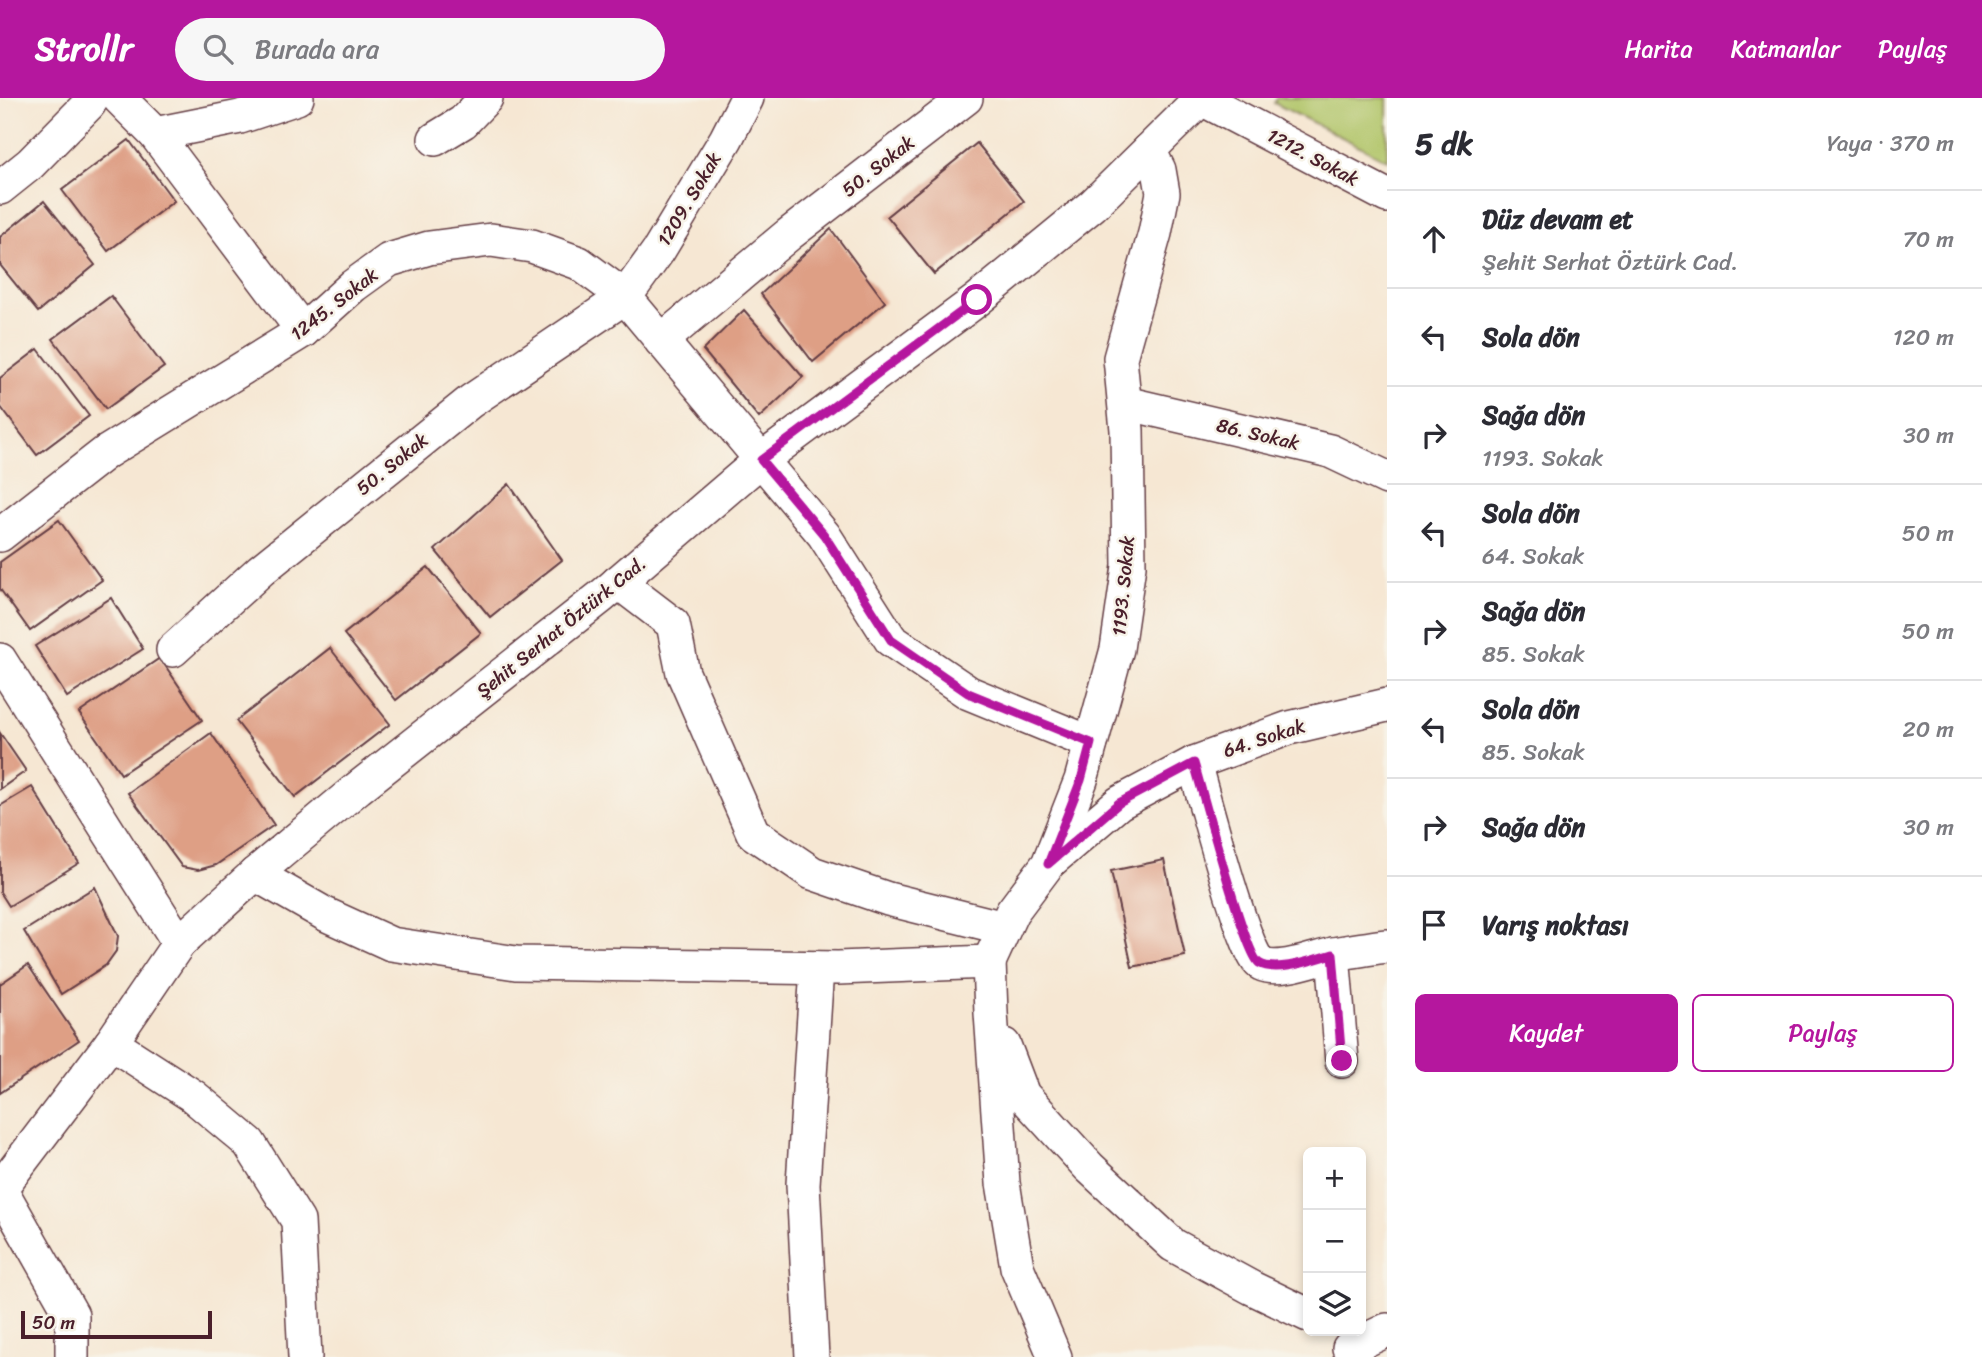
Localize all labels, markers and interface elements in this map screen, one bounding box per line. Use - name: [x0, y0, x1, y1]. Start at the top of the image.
- search box: [175, 18, 665, 81]
- text: Strollr: [35, 20, 133, 78]
- text: Burada ara: [255, 26, 379, 72]
- text: Harita: [1625, 28, 1693, 70]
- text: Katmanlar: [1731, 28, 1840, 70]
- text: Paylaş: [1878, 28, 1947, 70]
- icon: search: [199, 30, 237, 68]
- text: 5 dk: [1415, 117, 1473, 171]
- street label: 1212. Sokak: [1261, 119, 1365, 195]
- text: Yaya · 370 m: [1827, 123, 1954, 164]
- street label: 50. Sokak: [834, 127, 922, 205]
- street label: 1209. Sokak: [648, 146, 730, 252]
- text: Düz devam et: [1482, 196, 1633, 242]
- text: 70 m: [1903, 219, 1954, 260]
- icon: ahead: [1415, 220, 1453, 258]
- text: Şehit Serhat Öztürk Cad.: [1482, 242, 1738, 283]
- street label: 1245. Sokak: [283, 259, 385, 349]
- route start: [961, 284, 992, 315]
- text: Sola dön: [1482, 314, 1580, 360]
- text: 120 m: [1893, 317, 1954, 358]
- icon: left: [1415, 318, 1453, 356]
- text: Sağa dön: [1482, 392, 1585, 438]
- street label: 86. Sokak: [1213, 408, 1303, 460]
- text: 30 m: [1903, 415, 1954, 456]
- icon: right: [1415, 416, 1453, 454]
- street label: 50. Sokak: [348, 424, 436, 504]
- text: 1193. Sokak: [1482, 438, 1604, 479]
- text: Sola dön: [1482, 490, 1580, 536]
- text: 50 m: [1902, 513, 1954, 554]
- icon: left: [1415, 514, 1453, 552]
- street label: 1193. Sokak: [1102, 535, 1144, 637]
- text: 64. Sokak: [1482, 536, 1584, 577]
- street label: Şehit Serhat Öztürk Cad.: [468, 548, 654, 706]
- text: Sağa dön: [1482, 588, 1585, 634]
- text: 50 m: [1902, 611, 1954, 652]
- icon: right: [1415, 612, 1453, 650]
- text: 85. Sokak: [1482, 634, 1585, 675]
- text: Sola dön: [1482, 686, 1580, 732]
- street label: 64. Sokak: [1219, 709, 1309, 767]
- text: 20 m: [1903, 709, 1954, 750]
- icon: left: [1415, 710, 1453, 748]
- text: 85. Sokak: [1482, 732, 1585, 773]
- text: Sağa dön: [1482, 804, 1585, 850]
- text: 30 m: [1903, 807, 1954, 848]
- icon: right: [1415, 808, 1453, 846]
- text: Varış noktası: [1482, 902, 1629, 948]
- icon: arrive: [1415, 906, 1453, 944]
- button: Kaydet: [1415, 994, 1678, 1072]
- button: Paylaş: [1692, 994, 1954, 1072]
- route end: [1326, 1045, 1357, 1076]
- map controls: [1303, 1147, 1366, 1336]
- button: +: [1303, 1147, 1366, 1210]
- button: −: [1303, 1210, 1366, 1273]
- button: layers: [1303, 1273, 1366, 1336]
- text: 50 m: [32, 1306, 75, 1339]
- scale bar: [21, 1308, 212, 1340]

